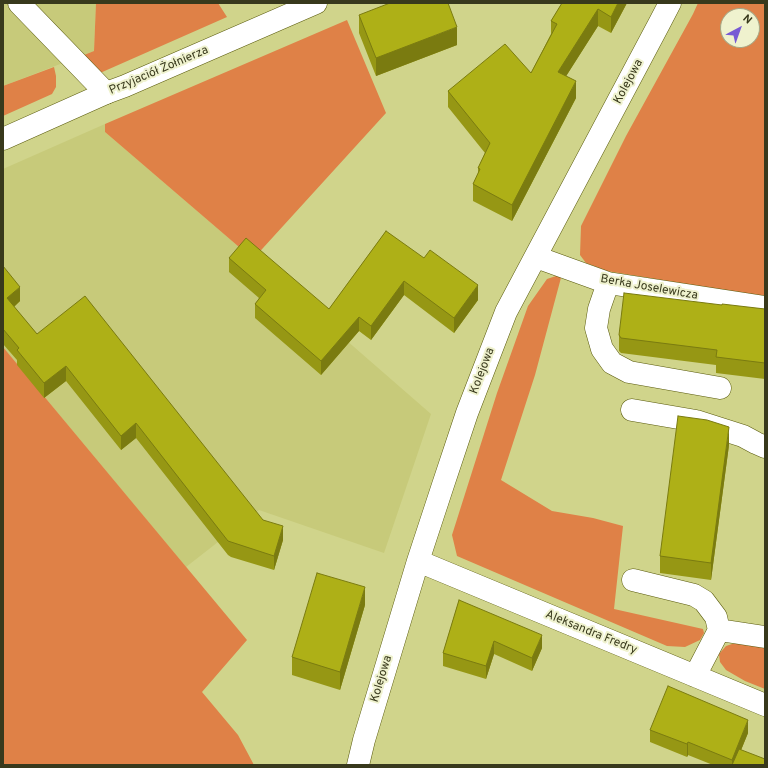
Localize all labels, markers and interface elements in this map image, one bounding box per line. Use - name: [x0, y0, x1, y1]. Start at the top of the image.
- north arrow: [720, 8, 760, 48]
- text: N: [740, 12, 755, 28]
- street label: Przyjaciół Żołnierza: [107, 44, 211, 98]
- street label: Kolejowa: [611, 57, 647, 107]
- street label: Berka Joselewicza: [599, 272, 699, 304]
- street label: Kolejowa: [468, 346, 498, 396]
- street label: Aleksandra Fredry: [543, 608, 639, 658]
- street label: Kolejowa: [368, 654, 396, 704]

